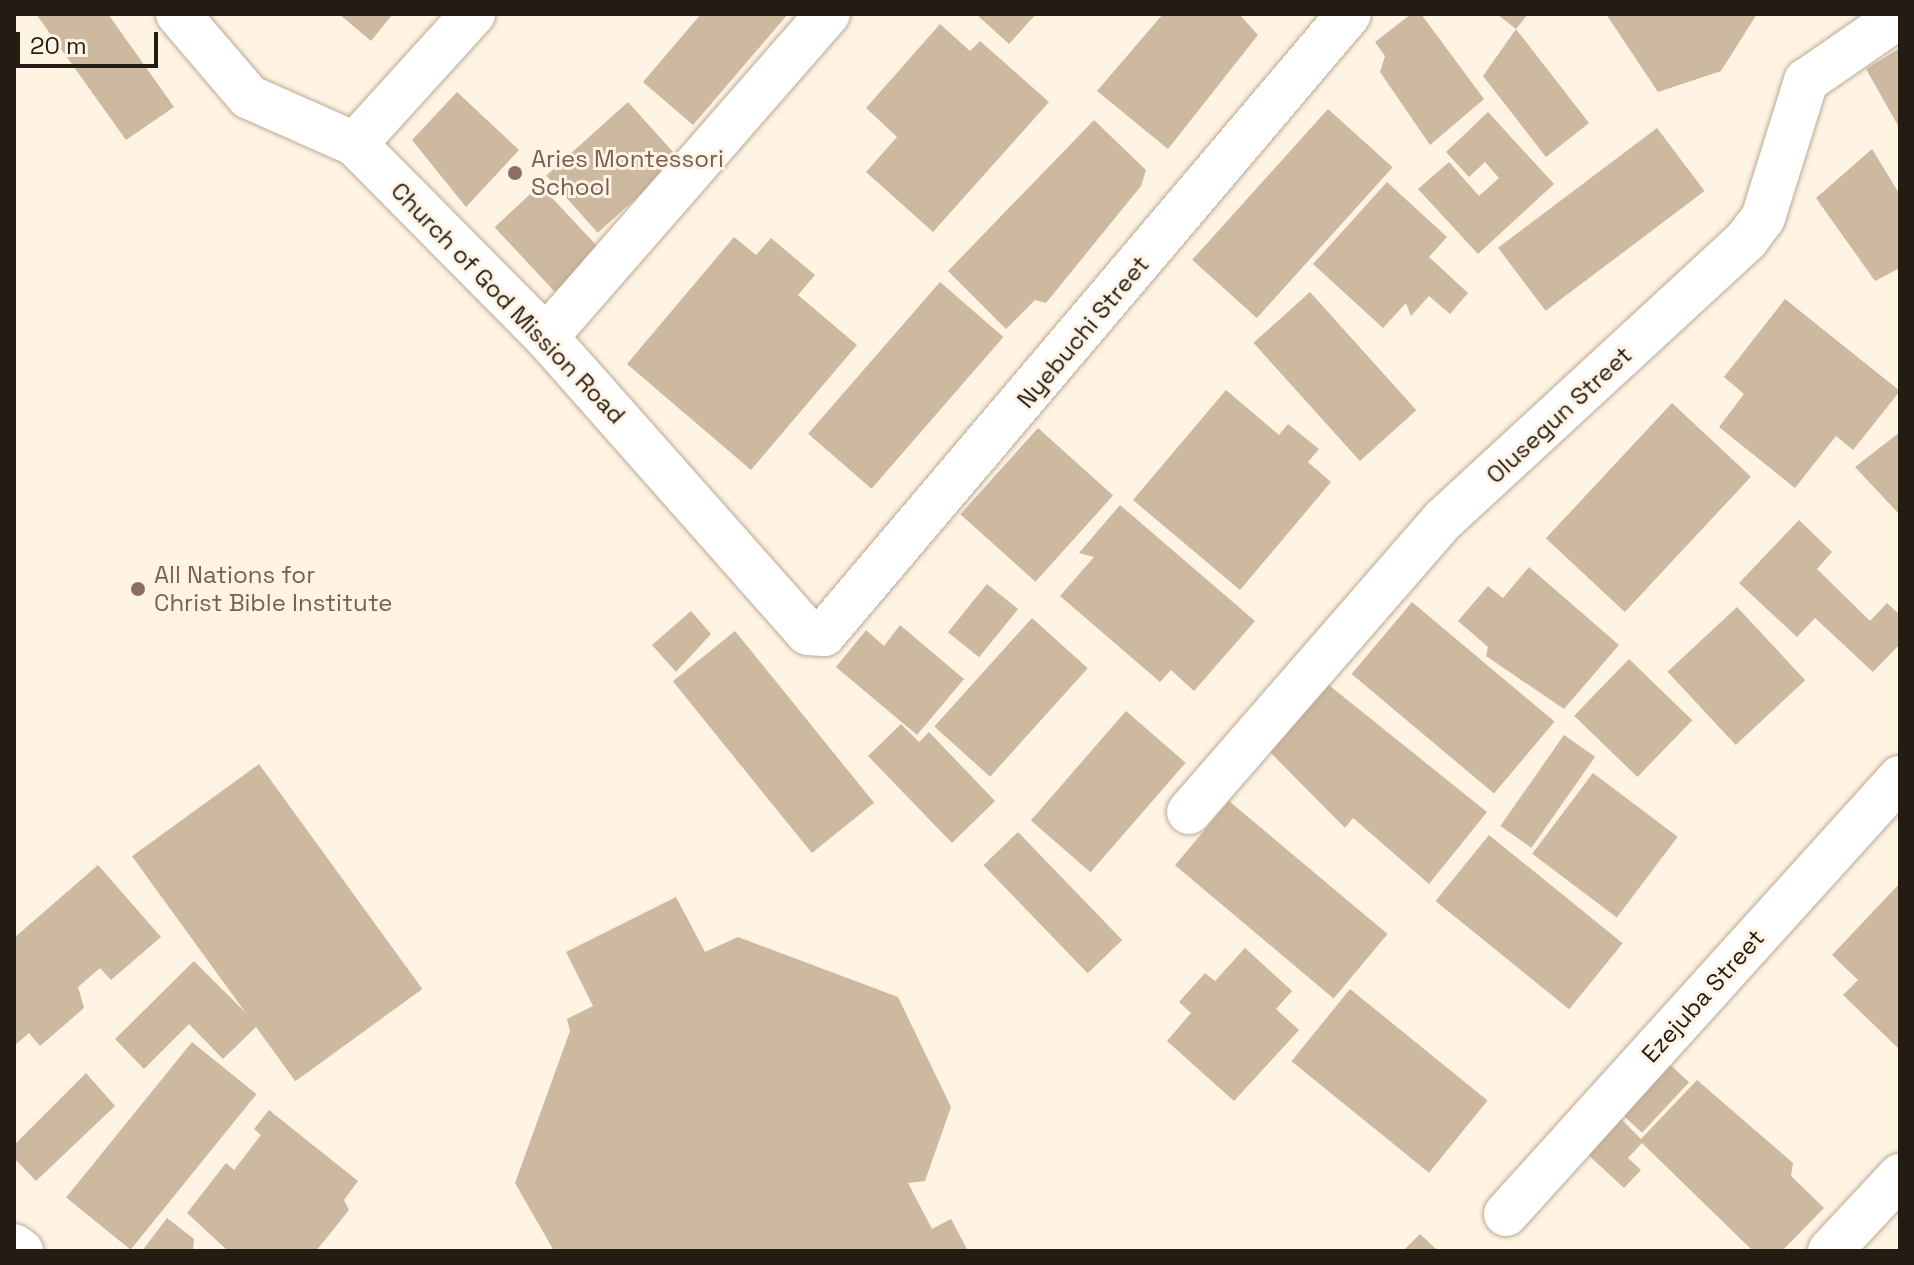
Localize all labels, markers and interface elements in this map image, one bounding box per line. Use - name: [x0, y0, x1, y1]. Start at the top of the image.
- scale bar: [20, 16, 162, 66]
- text: 20 m: [30, 30, 87, 61]
- place label: Aries Montessori School: [531, 145, 724, 201]
- marker: Aries Montessori School: [506, 164, 524, 182]
- street label: Church of God Mission Road: [385, 176, 631, 430]
- street label: Nyebuchi Street: [1011, 250, 1155, 414]
- street label: Olusegun Street: [1481, 340, 1637, 490]
- place label: All Nations for Christ Bible Institute: [154, 561, 392, 617]
- marker: All Nations for Christ Bible Institute: [129, 580, 147, 598]
- street label: Ezejuba Street: [1636, 924, 1770, 1068]

